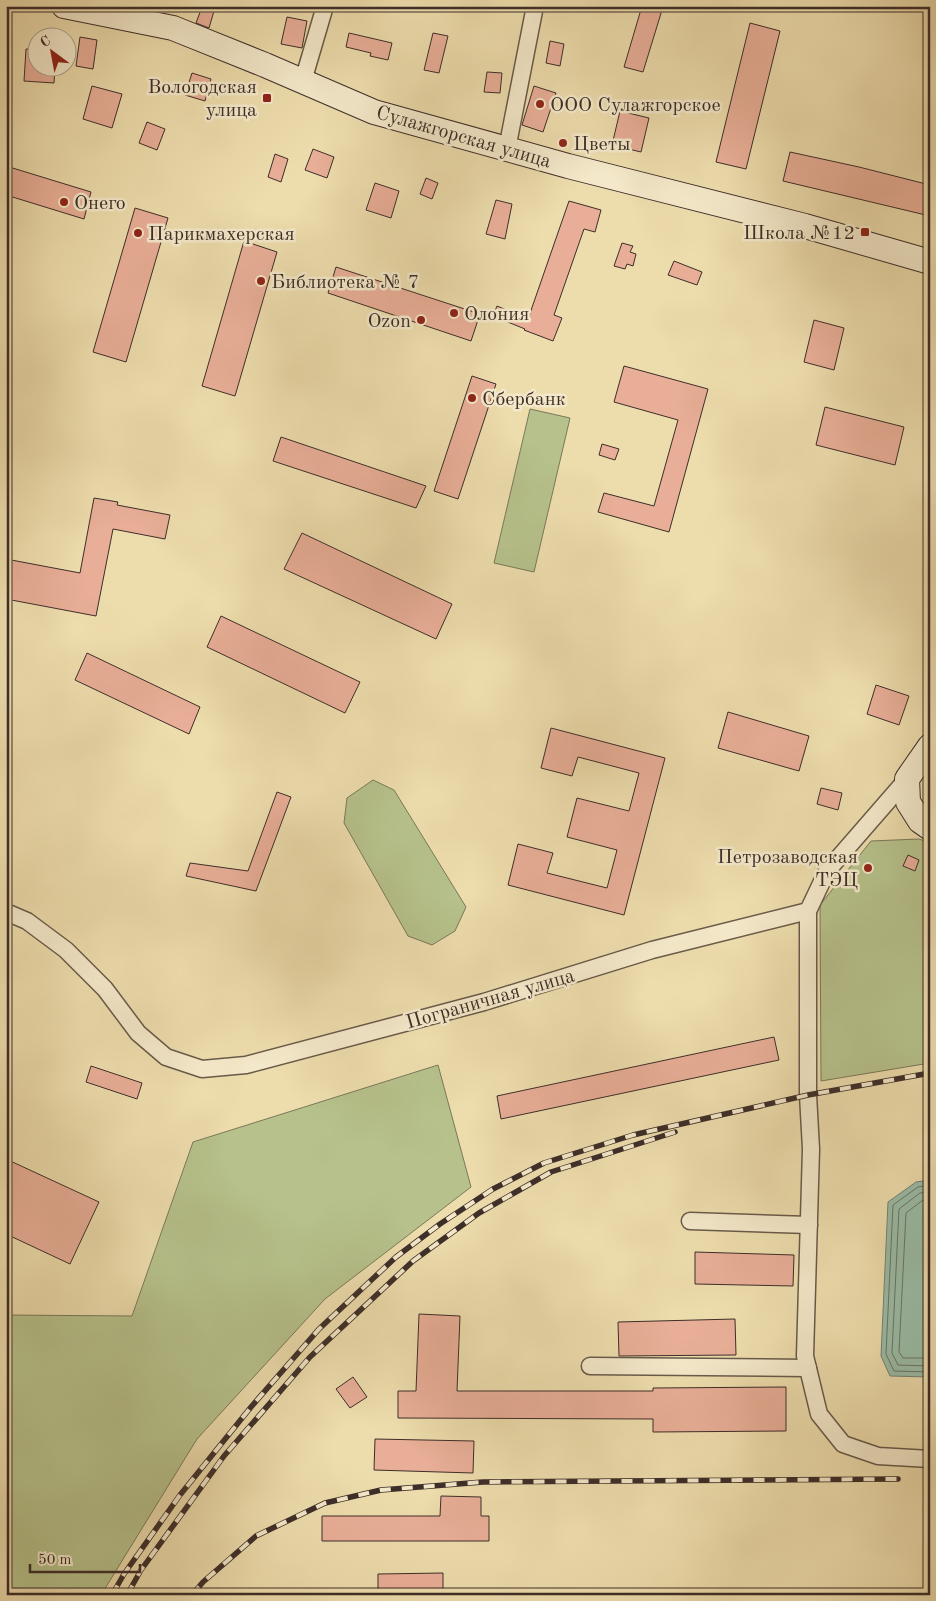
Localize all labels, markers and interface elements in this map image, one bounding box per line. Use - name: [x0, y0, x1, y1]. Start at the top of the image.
- north arrow: [28, 28, 78, 78]
- text: С: [38, 33, 53, 50]
- place label: Вологодская улица: [147, 78, 257, 121]
- marker: Вологодская улица: [261, 92, 273, 104]
- place label: ООО Сулажгорское: [550, 96, 721, 116]
- marker: ООО Сулажгорское: [534, 98, 546, 110]
- street label: Сулажгорская улица: [374, 103, 553, 173]
- place label: Цветы: [573, 135, 630, 155]
- marker: Цветы: [557, 137, 569, 149]
- place label: Онего: [74, 194, 126, 214]
- marker: Онего: [58, 196, 70, 208]
- place label: Школа №12: [743, 224, 855, 244]
- place label: Парикмахерская: [148, 225, 295, 245]
- marker: Школа №12: [859, 226, 871, 238]
- marker: Парикмахерская: [132, 227, 144, 239]
- place label: Библиотека № 7: [271, 273, 419, 293]
- marker: Библиотека № 7: [255, 275, 267, 287]
- place label: Олония: [464, 305, 529, 325]
- marker: Олония: [448, 307, 460, 319]
- place label: Ozon: [367, 312, 411, 332]
- marker: Ozon: [415, 314, 427, 326]
- place label: Сбербанк: [482, 390, 566, 410]
- marker: Сбербанк: [466, 392, 478, 404]
- place label: Петрозаводская ТЭЦ: [717, 848, 858, 891]
- marker: Петрозаводская ТЭЦ: [862, 862, 874, 874]
- street label: Пограничная улица: [404, 966, 577, 1034]
- scale bar: [30, 1541, 140, 1573]
- text: 50 m: [38, 1553, 72, 1568]

